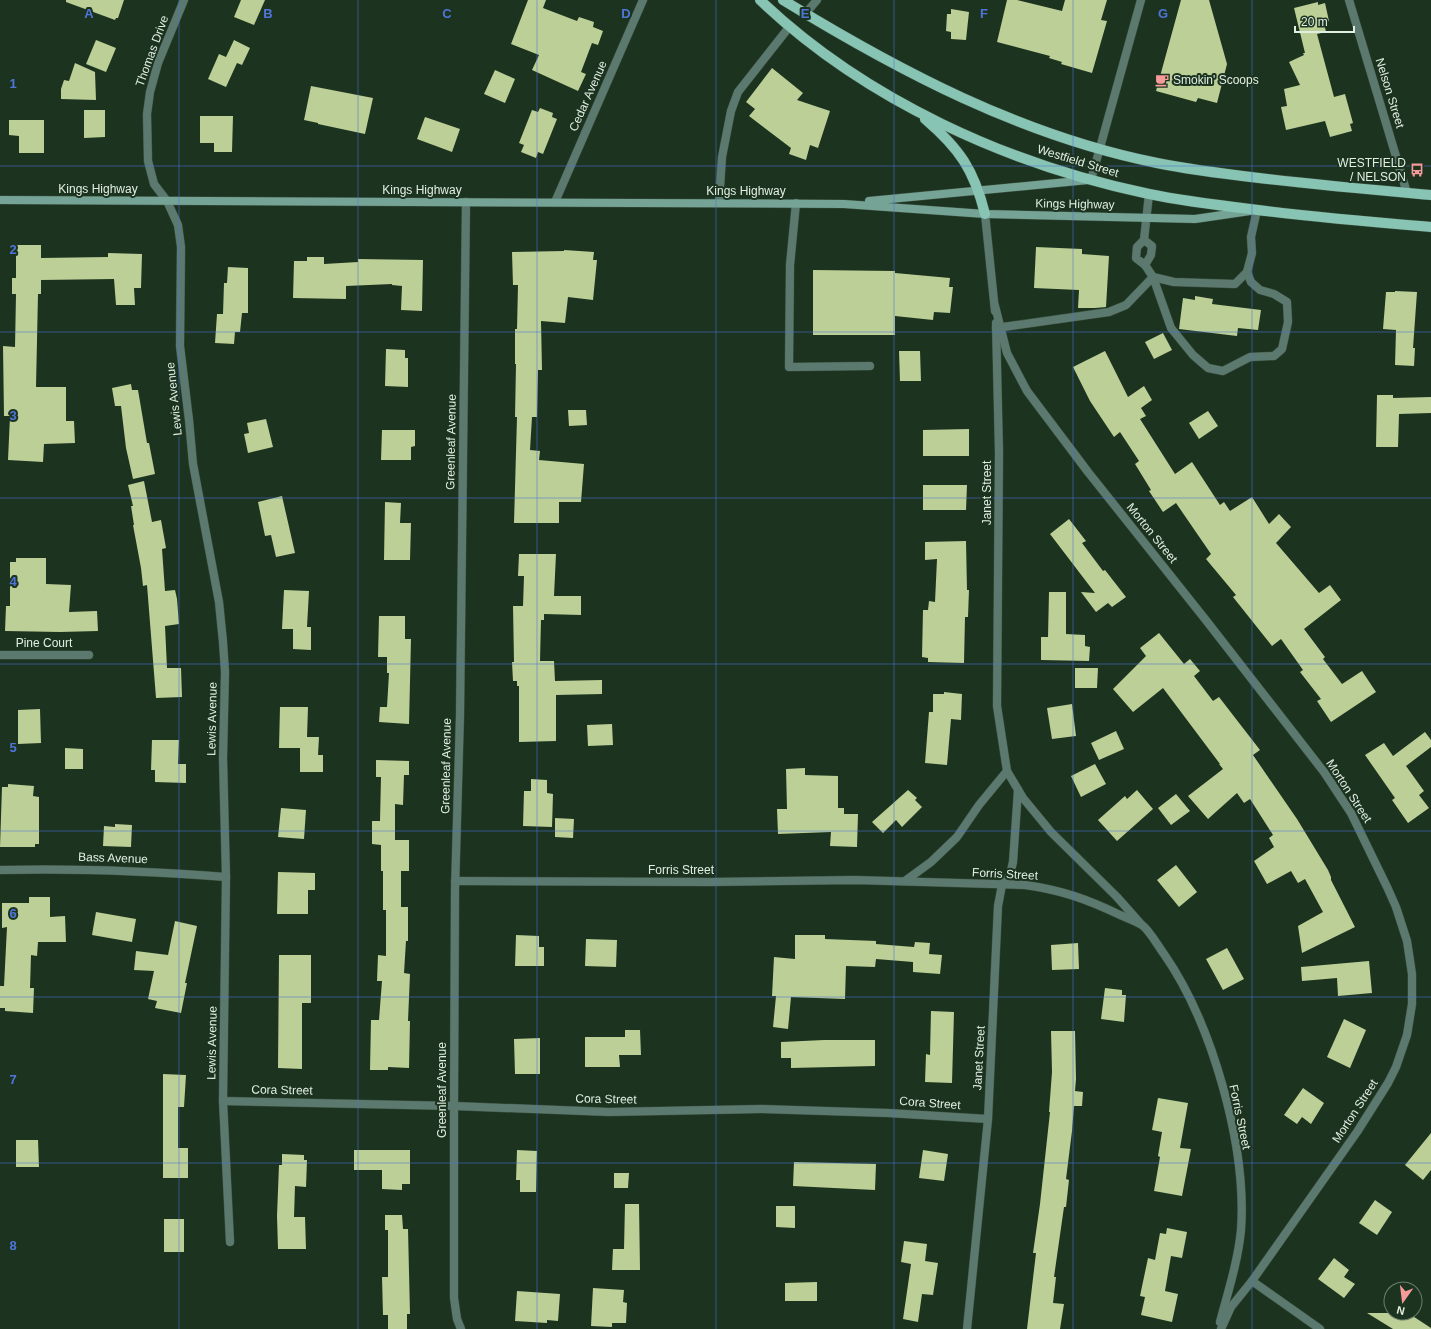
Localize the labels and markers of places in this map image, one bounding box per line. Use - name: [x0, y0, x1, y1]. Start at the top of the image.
- cafe icon: Smokin' Scoops: [1154, 72, 1170, 88]
- place label: Smokin' Scoops: [1173, 73, 1259, 87]
- place label: WESTFIELD / NELSON: [1337, 156, 1406, 184]
- bus stop icon: WESTFIELD / NELSON: [1409, 162, 1425, 178]

